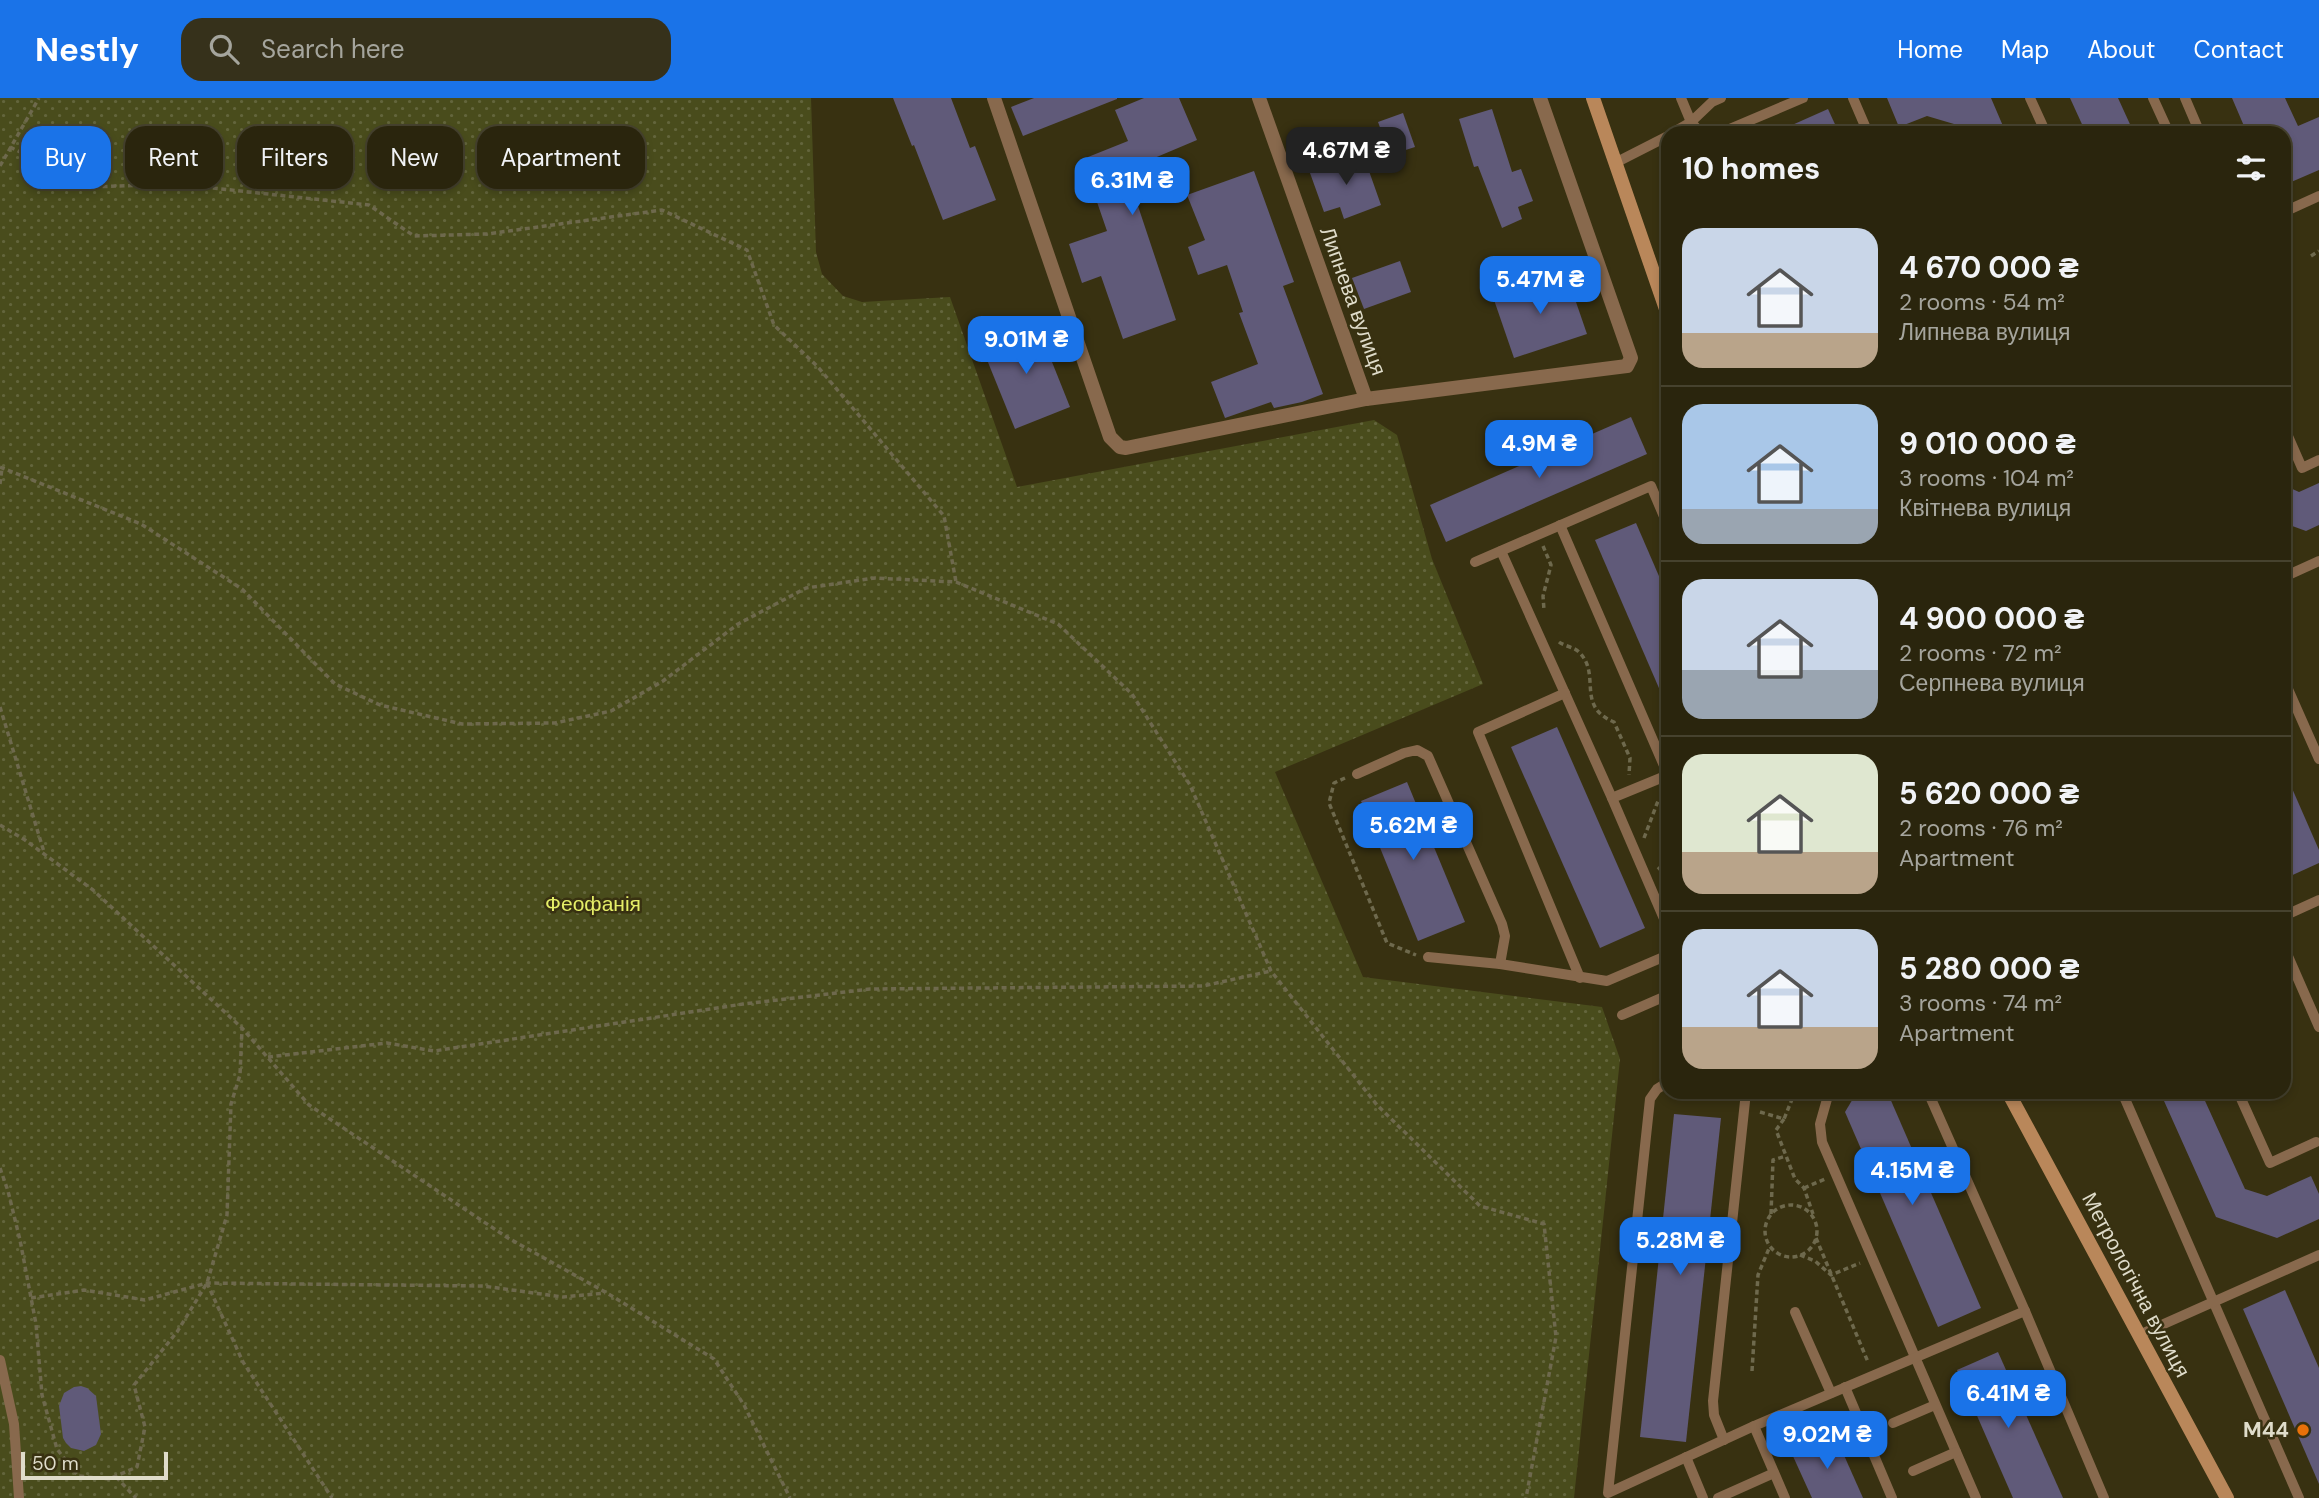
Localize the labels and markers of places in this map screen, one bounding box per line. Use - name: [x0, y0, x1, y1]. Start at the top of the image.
- pin: 4.67M ₴: [1281, 127, 1411, 187]
- pin: 6.31M ₴: [1067, 158, 1197, 217]
- pin: 5.47M ₴: [1475, 256, 1605, 316]
- pin: 9.01M ₴: [961, 316, 1091, 376]
- pin: 4.9M ₴: [1482, 420, 1596, 480]
- pin: 5.62M ₴: [1348, 802, 1478, 862]
- pin: 4.15M ₴: [1847, 1148, 1977, 1207]
- pin: 5.28M ₴: [1615, 1218, 1745, 1277]
- pin: 6.41M ₴: [1943, 1370, 2073, 1430]
- pin: 9.02M ₴: [1762, 1412, 1892, 1471]
- place label: M44: [2243, 1416, 2289, 1444]
- marker: M44: [2295, 1422, 2311, 1438]

